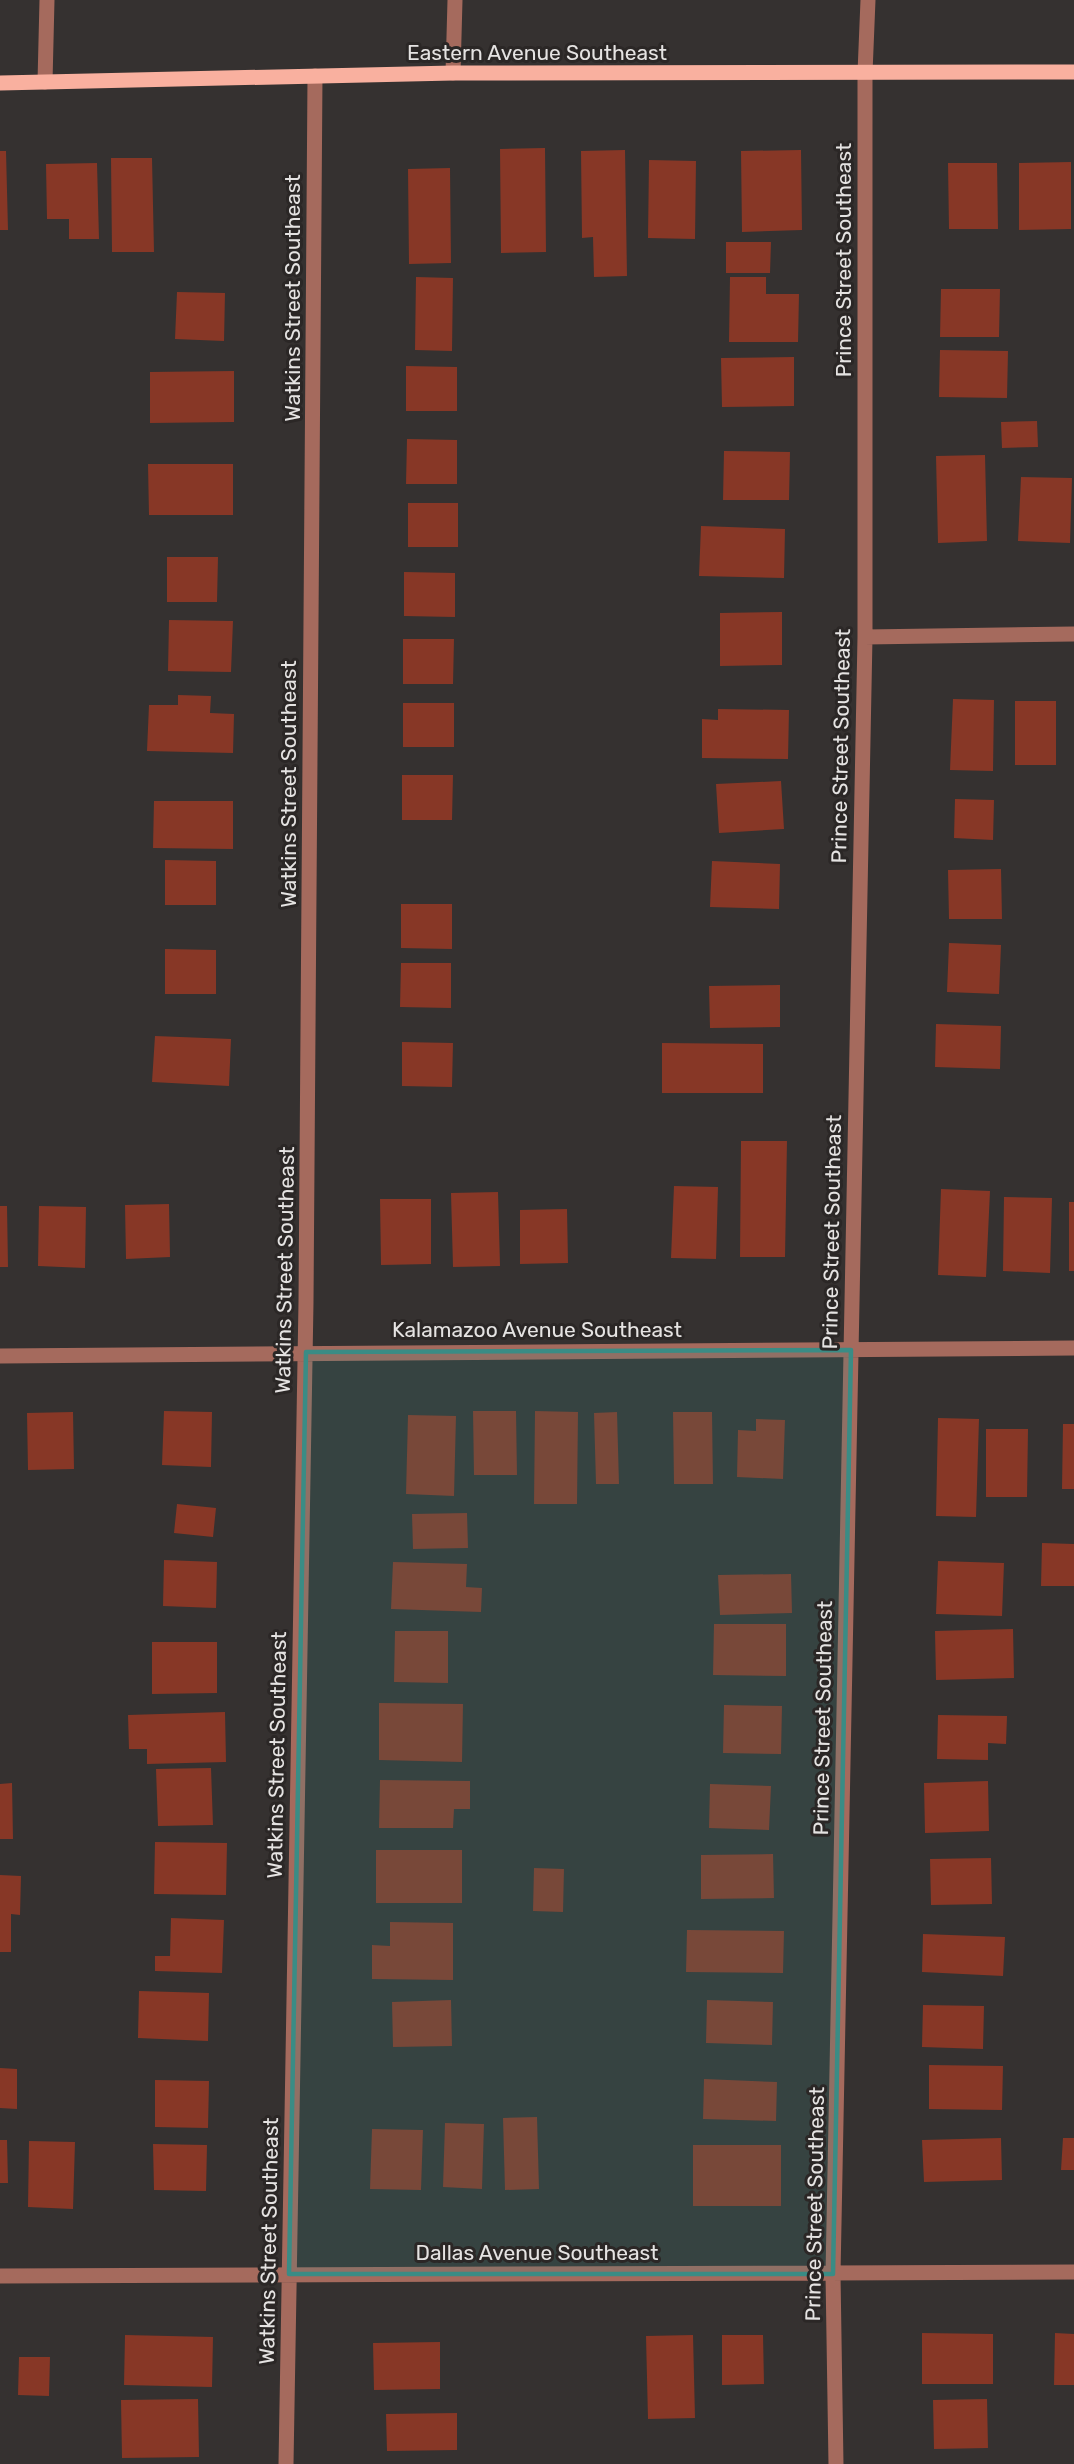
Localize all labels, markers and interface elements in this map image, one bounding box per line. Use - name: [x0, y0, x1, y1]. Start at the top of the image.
- street label: Eastern Avenue Southeast: [407, 40, 667, 65]
- street label: Prince Street Southeast: [831, 143, 856, 377]
- street label: Watkins Street Southeast: [280, 174, 305, 422]
- street label: Prince Street Southeast: [826, 628, 855, 864]
- street label: Watkins Street Southeast: [276, 660, 301, 908]
- street label: Prince Street Southeast: [817, 1114, 846, 1350]
- street label: Watkins Street Southeast: [270, 1146, 299, 1394]
- street label: Kalamazoo Avenue Southeast: [392, 1317, 682, 1342]
- street label: Prince Street Southeast: [808, 1600, 837, 1836]
- street label: Watkins Street Southeast: [262, 1631, 291, 1879]
- street label: Prince Street Southeast: [800, 2086, 829, 2322]
- street label: Watkins Street Southeast: [254, 2117, 283, 2365]
- street label: Dallas Avenue Southeast: [416, 2240, 658, 2265]

